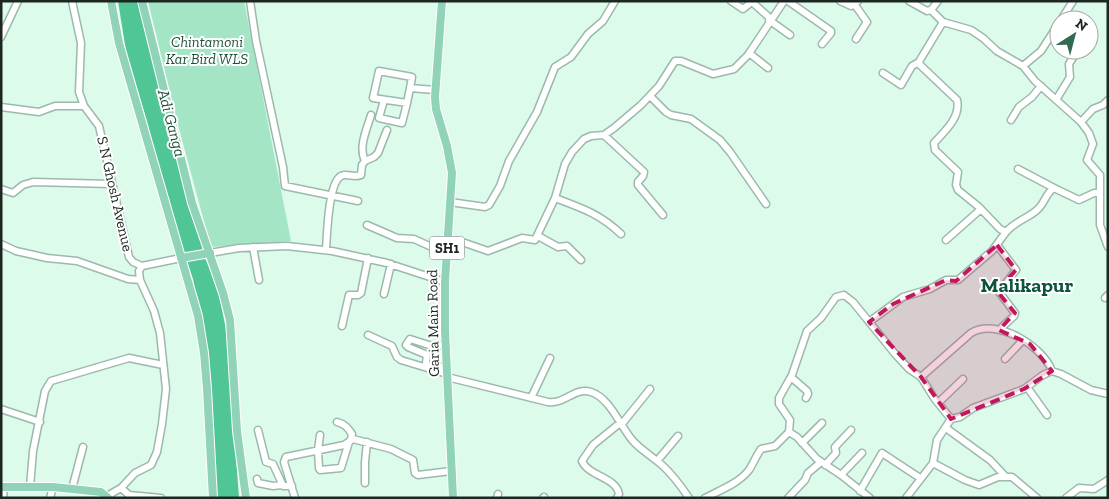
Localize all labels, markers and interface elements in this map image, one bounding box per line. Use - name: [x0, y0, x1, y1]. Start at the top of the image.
- north arrow: [1049, 10, 1099, 60]
- text: N: [1072, 15, 1091, 35]
- park label: Chintamoni Kar Bird WLS: [166, 33, 248, 68]
- water label: Adi Ganga: [154, 86, 190, 159]
- street label: S N Ghosh Avenue: [93, 135, 137, 253]
- road number: SH1: [430, 237, 464, 260]
- street label: Garia Main Road: [423, 268, 443, 377]
- district label: Malikapur: [981, 273, 1074, 297]

